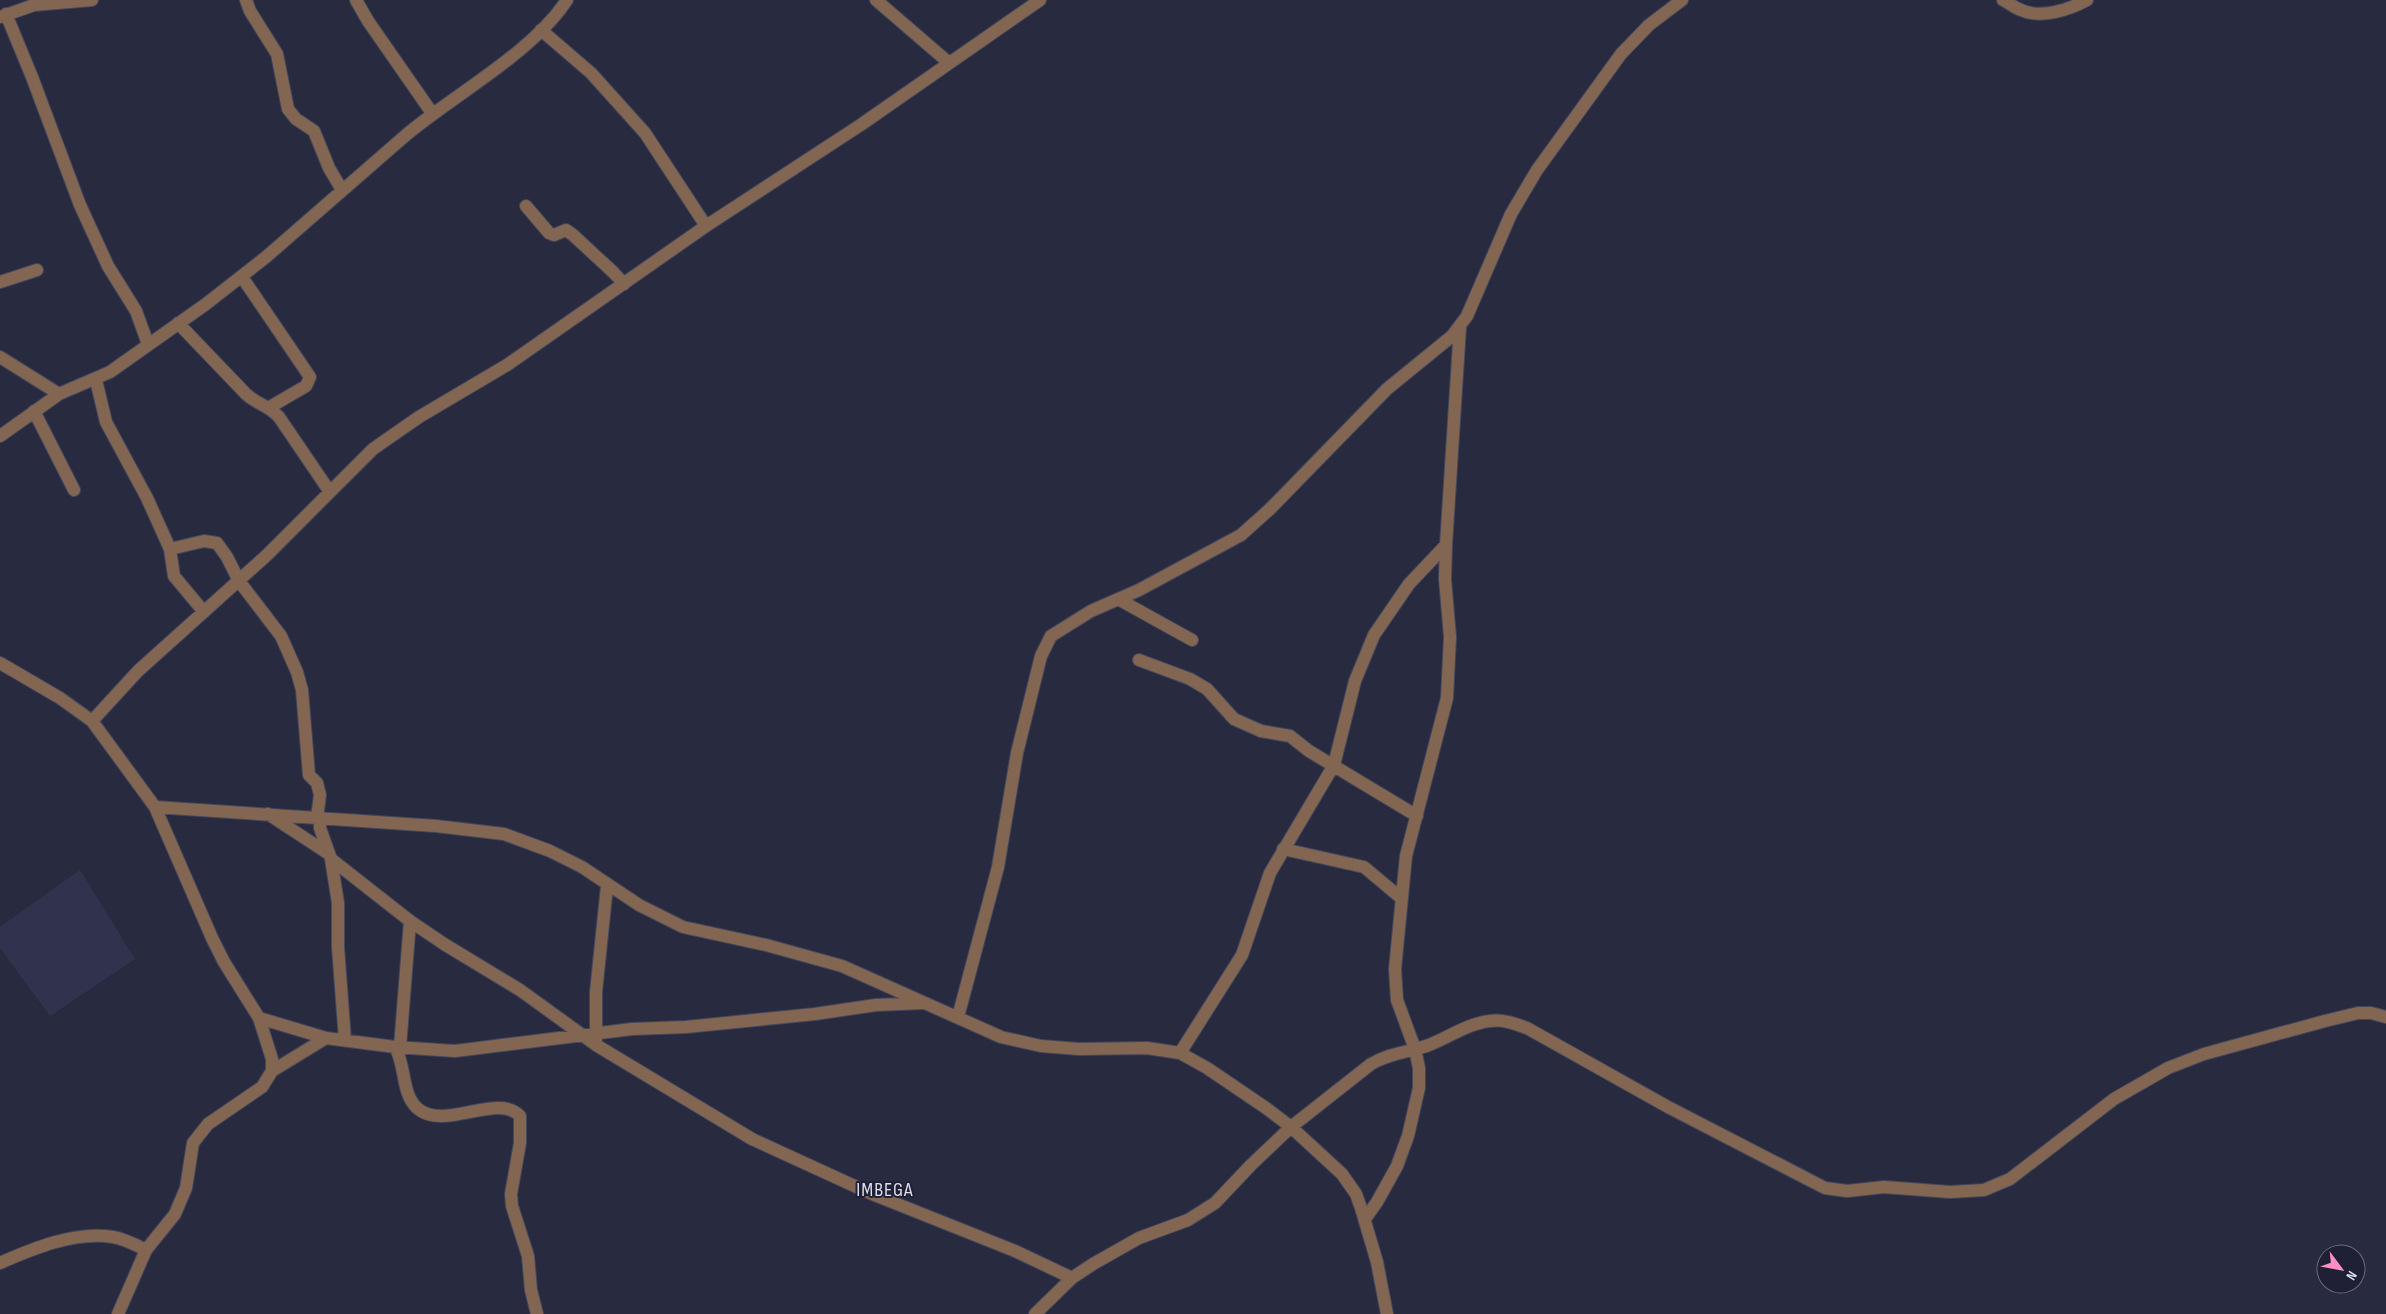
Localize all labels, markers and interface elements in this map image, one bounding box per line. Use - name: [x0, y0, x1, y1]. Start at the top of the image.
- district label: IMBEGA: [856, 1178, 914, 1202]
- north arrow: [2316, 1244, 2366, 1294]
- text: N: [2342, 1268, 2361, 1283]

